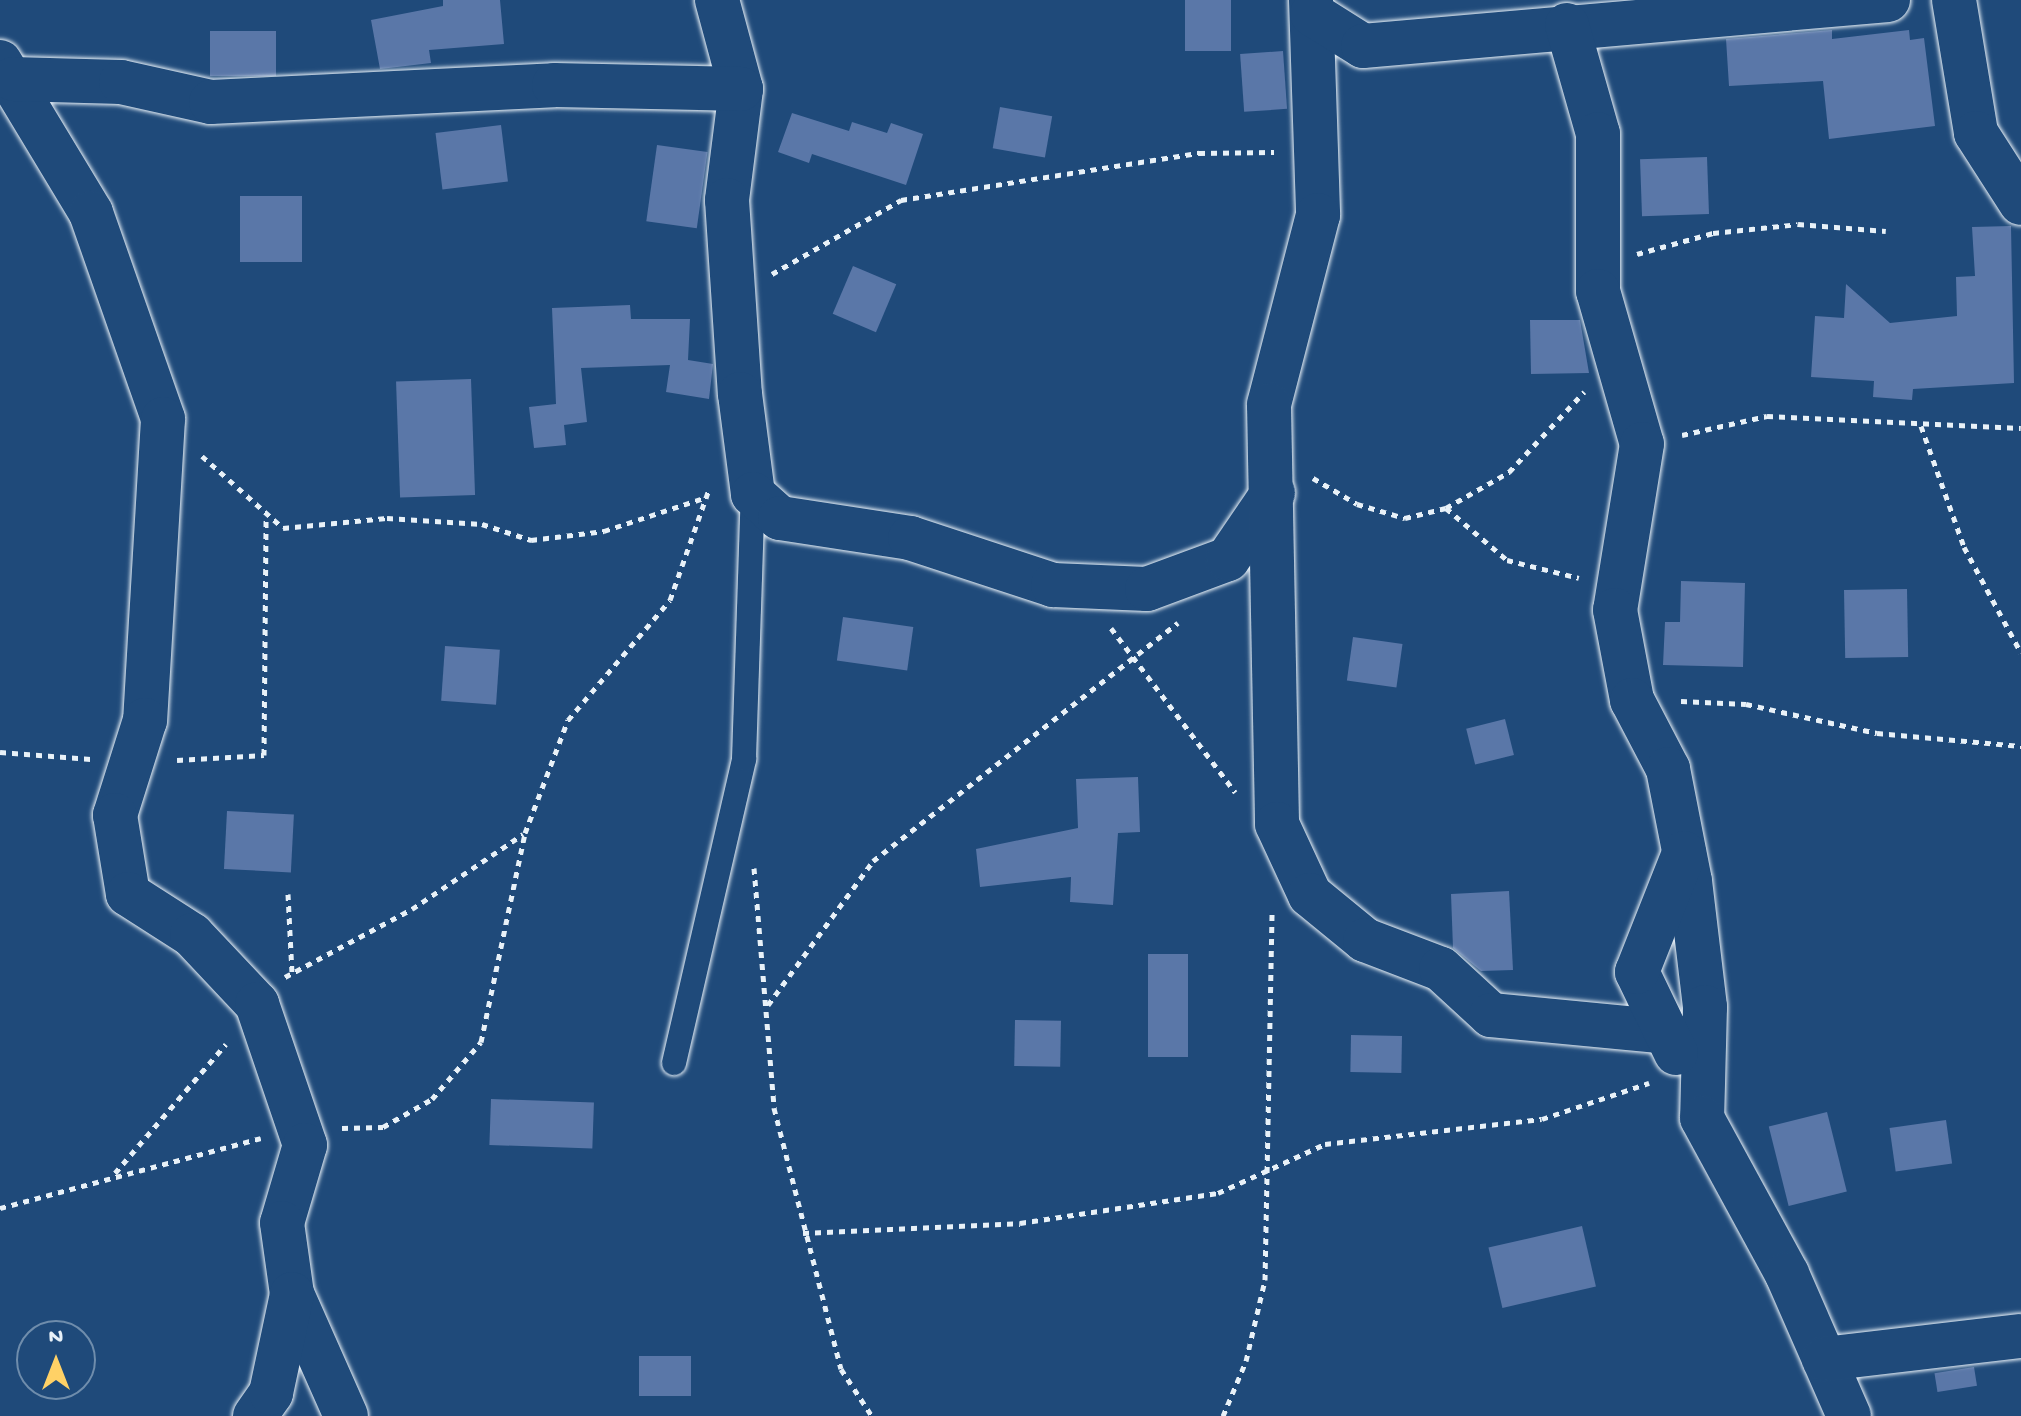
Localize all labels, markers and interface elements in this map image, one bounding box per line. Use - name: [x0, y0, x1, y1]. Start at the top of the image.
- north arrow: [16, 1320, 96, 1400]
- text: N: [49, 1325, 63, 1351]

